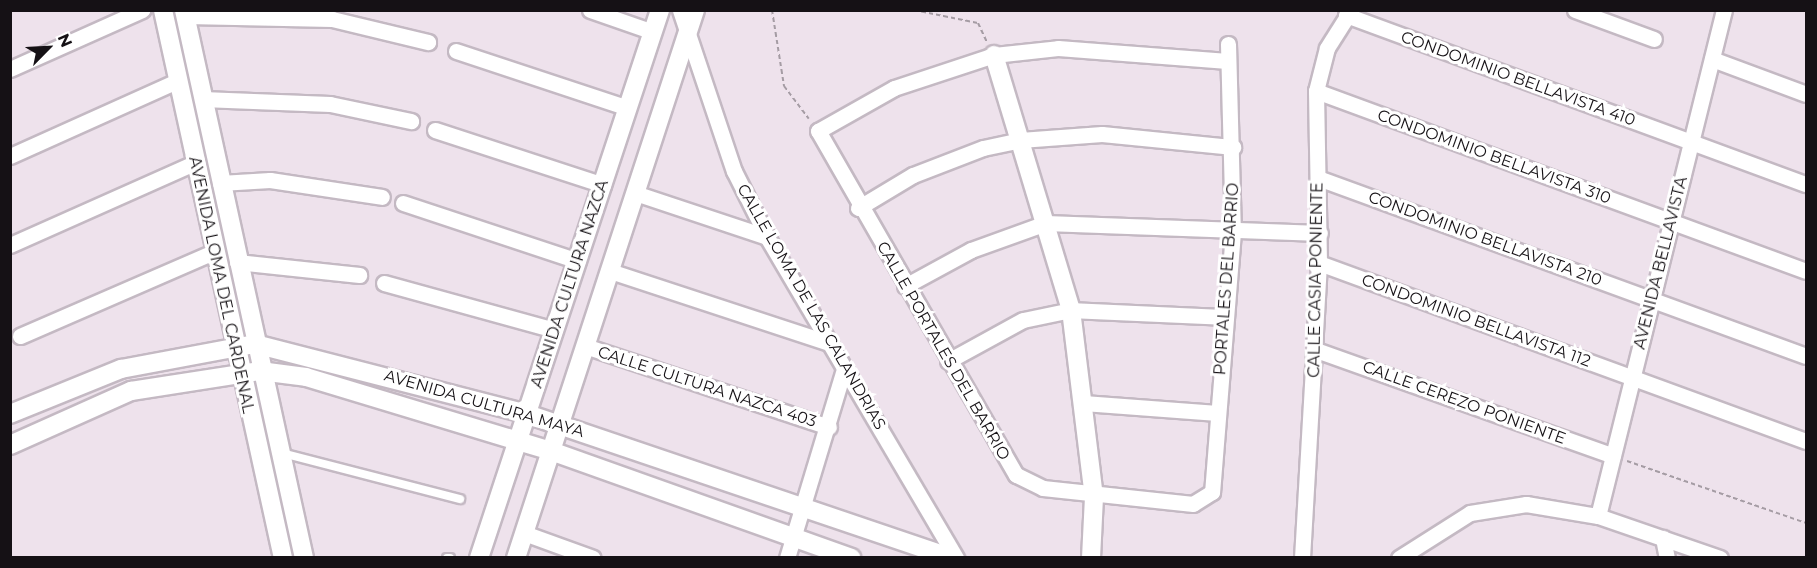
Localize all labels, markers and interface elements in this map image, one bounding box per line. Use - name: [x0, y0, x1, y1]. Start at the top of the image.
- north arrow: [18, 18, 78, 78]
- street label: CONDOMINIO BELLAVISTA 410: [1398, 28, 1638, 130]
- text: N: [54, 31, 76, 50]
- street label: CONDOMINIO BELLAVISTA 310: [1375, 106, 1613, 208]
- street label: AVENIDA LOMA DEL CARDENAL: [184, 155, 258, 415]
- street label: AVENIDA BELLAVISTA: [1630, 175, 1692, 351]
- street label: AVENIDA CULTURA NAZCA: [527, 178, 613, 390]
- street label: CALLE LOMA DE LAS CALANDRIAS: [733, 181, 889, 433]
- street label: PORTALES DEL BARRIO: [1211, 182, 1243, 376]
- street label: CALLE CASIA PONIENTE: [1305, 182, 1327, 378]
- street label: CONDOMINIO BELLAVISTA 210: [1366, 188, 1604, 290]
- street label: CALLE PORTALES DEL BARRIO: [872, 238, 1014, 464]
- street label: CONDOMINIO BELLAVISTA 112: [1359, 271, 1593, 371]
- street label: CALLE CULTURA NAZCA 403: [595, 343, 819, 431]
- street label: CALLE CEREZO PONIENTE: [1360, 357, 1568, 449]
- street label: AVENIDA CULTURA MAYA: [382, 366, 586, 442]

